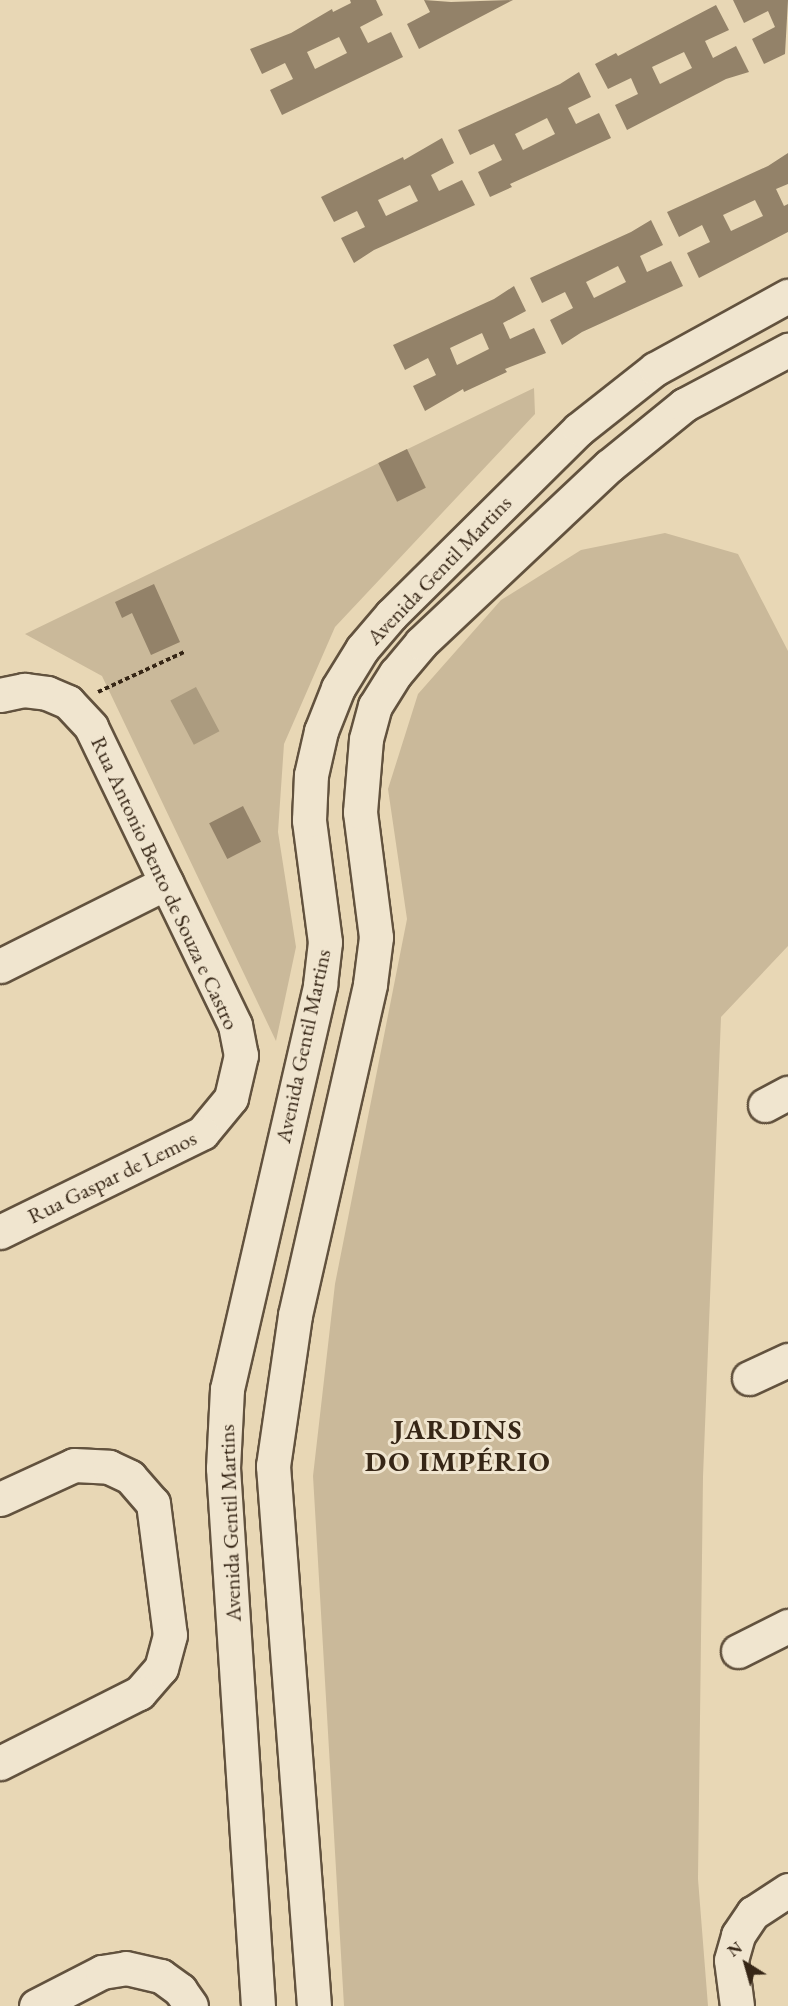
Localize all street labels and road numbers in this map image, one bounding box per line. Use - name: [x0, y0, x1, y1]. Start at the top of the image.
- street label: Avenida Gentil Martins: [361, 490, 517, 650]
- street label: Rua Antonio Bento de Souza e Castro: [85, 732, 245, 1034]
- street label: Avenida Gentil Martins: [270, 947, 336, 1145]
- street label: Rua Gaspar de Lemos: [23, 1125, 201, 1229]
- street label: Avenida Gentil Martins: [213, 1424, 247, 1622]

